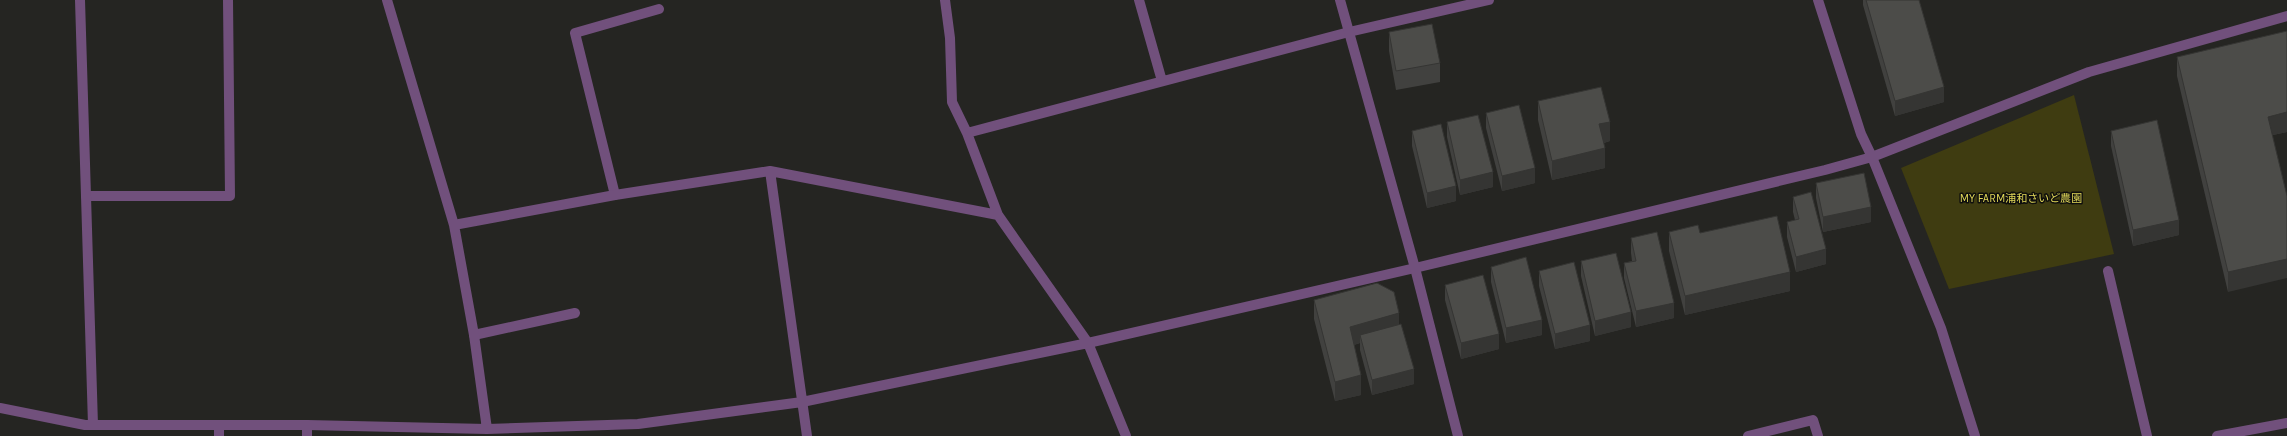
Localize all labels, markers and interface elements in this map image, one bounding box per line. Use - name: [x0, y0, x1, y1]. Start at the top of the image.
- park label: MY FARM浦和さいど農園: [1960, 192, 2082, 205]

